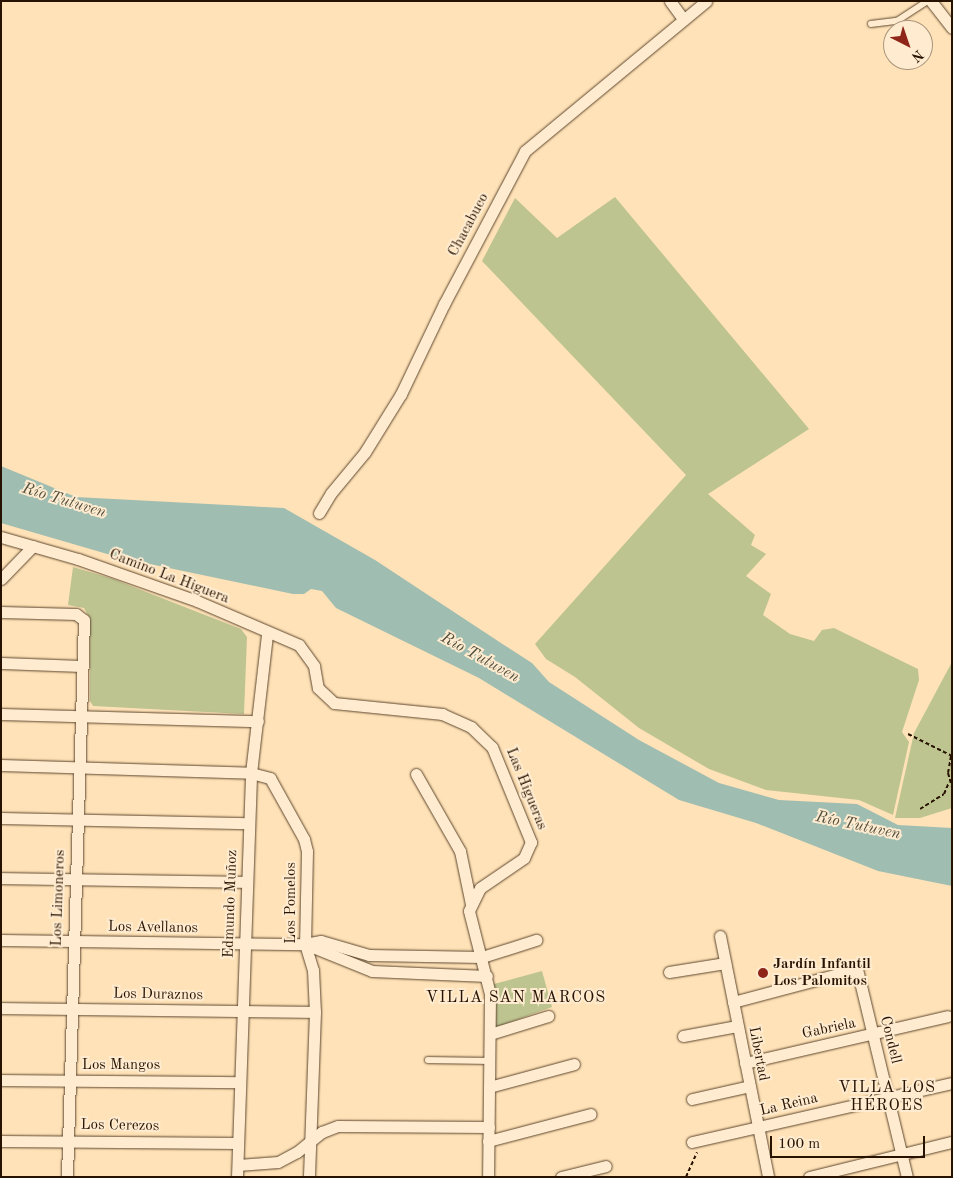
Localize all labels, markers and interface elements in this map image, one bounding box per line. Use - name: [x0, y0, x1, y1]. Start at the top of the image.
- north arrow: [883, 20, 933, 70]
- text: N: [909, 47, 926, 64]
- street label: Chacabuco: [445, 190, 493, 260]
- water label: Río Tutuven: [20, 479, 108, 523]
- street label: Camino La Higuera: [106, 546, 232, 608]
- water label: Río Tutuven: [438, 629, 522, 687]
- street label: Las Higueras: [501, 745, 551, 833]
- water label: Río Tutuven: [814, 808, 902, 844]
- street label: Los Limoneros: [48, 849, 70, 947]
- street label: Edmundo Muñoz: [220, 850, 242, 958]
- street label: Los Pomelos: [283, 862, 301, 944]
- street label: Los Avellanos: [108, 918, 198, 938]
- place label: Jardín Infantil Los Palomitos: [773, 955, 871, 990]
- marker: Jardín Infantil Los Palomitos: [757, 967, 769, 979]
- street label: Los Duraznos: [113, 985, 203, 1005]
- district label: VILLA SAN MARCOS: [424, 988, 608, 1008]
- street label: Condell: [875, 1014, 905, 1066]
- street label: Gabriela: [800, 1015, 858, 1043]
- street label: Libertad: [744, 1025, 772, 1083]
- street label: Los Mangos: [82, 1057, 160, 1075]
- district label: VILLA LOS HÉROES: [837, 1078, 937, 1116]
- street label: La Reina: [758, 1090, 820, 1120]
- street label: Los Cerezos: [80, 1116, 160, 1136]
- scale bar: [773, 1126, 928, 1158]
- text: 100 m: [778, 1137, 820, 1152]

